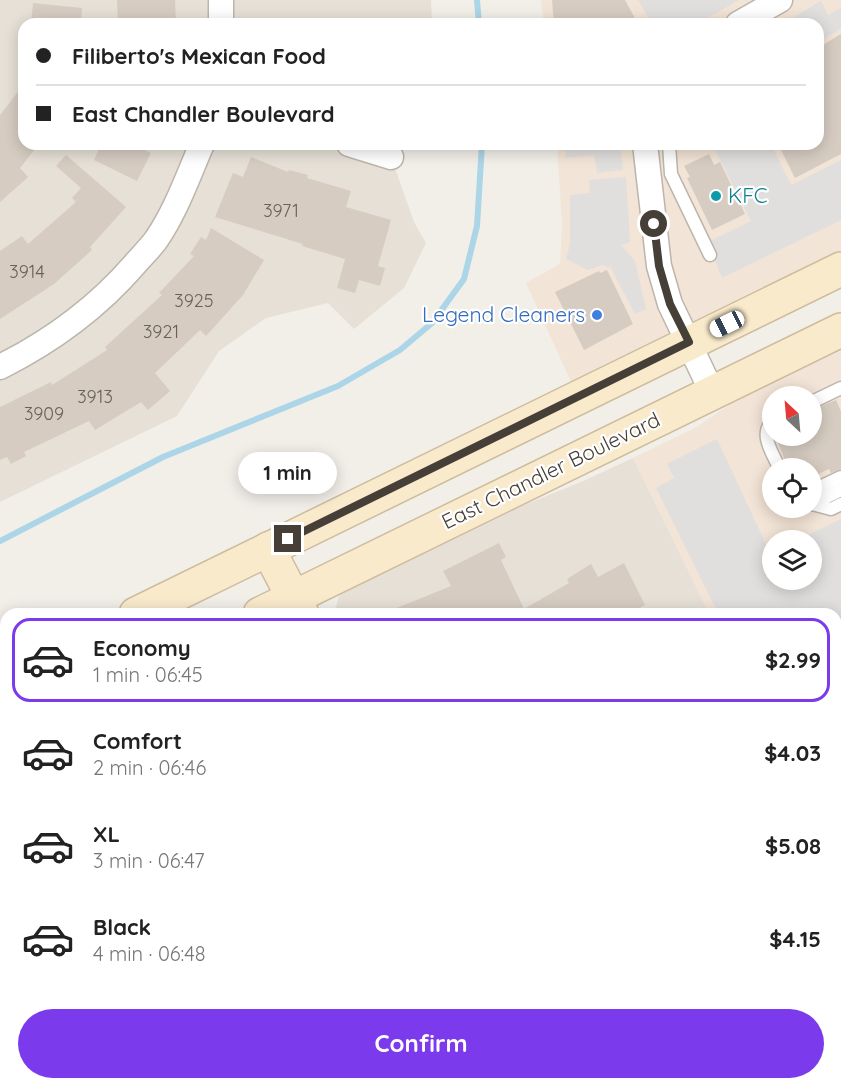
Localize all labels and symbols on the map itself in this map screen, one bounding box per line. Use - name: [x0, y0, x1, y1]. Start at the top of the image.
- place label: KFC: [728, 182, 768, 208]
- marker: KFC: [709, 189, 723, 203]
- house number: 3971: [263, 199, 299, 222]
- route start: [640, 210, 667, 237]
- house number: 3914: [9, 260, 45, 283]
- house number: 3925: [174, 289, 214, 312]
- place label: Legend Cleaners: [422, 301, 585, 327]
- marker: Legend Cleaners: [590, 308, 604, 322]
- car: [707, 308, 747, 340]
- house number: 3921: [143, 320, 179, 343]
- house number: 3913: [77, 385, 113, 408]
- north arrow: [762, 386, 822, 446]
- house number: 3909: [24, 402, 64, 425]
- street label: East Chandler Boulevard: [437, 406, 664, 534]
- callout: 1 min: [238, 452, 338, 494]
- route end: [274, 525, 301, 552]

